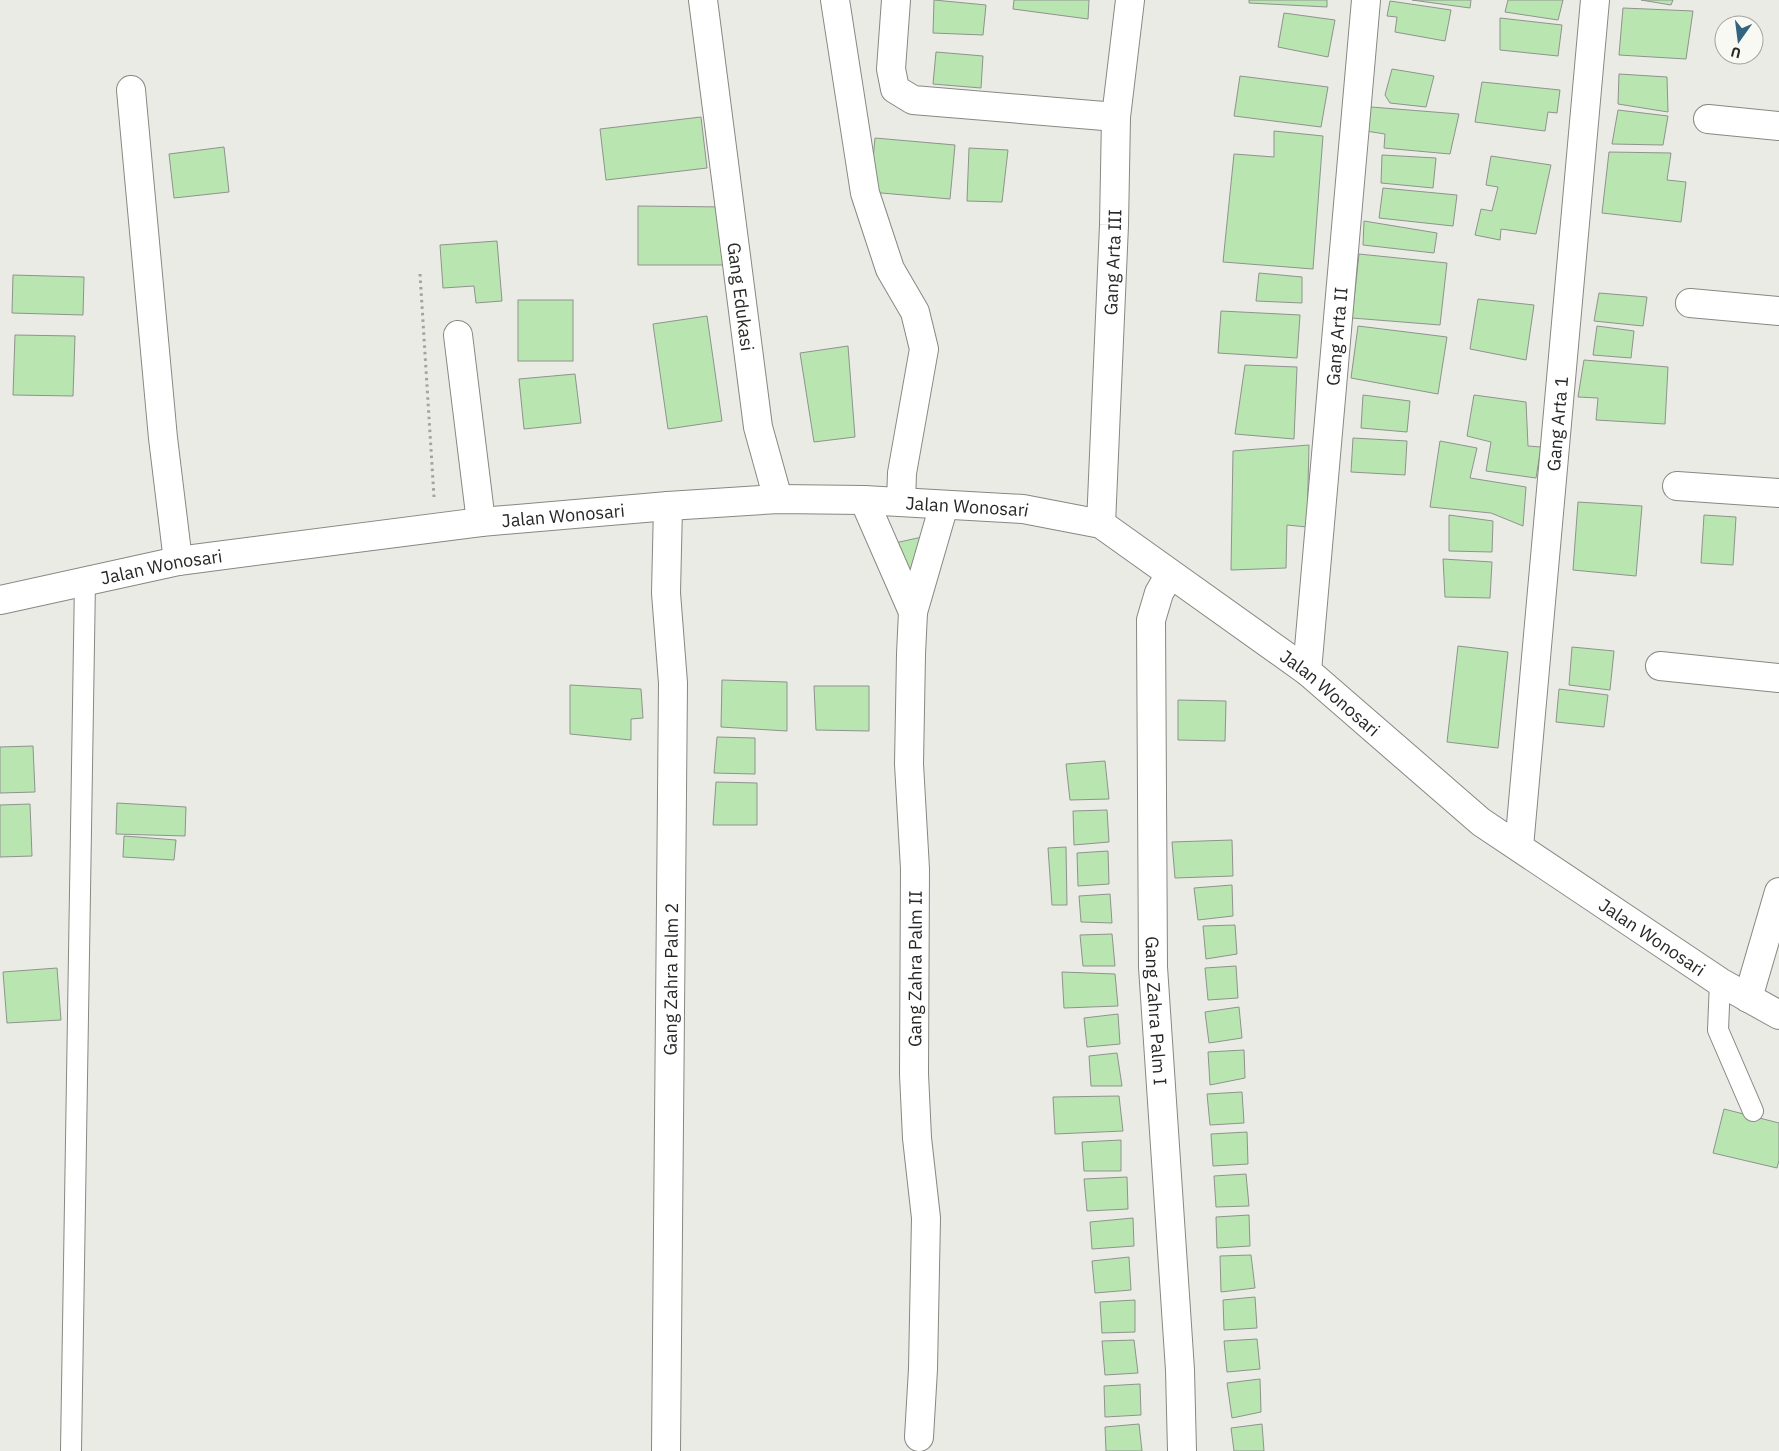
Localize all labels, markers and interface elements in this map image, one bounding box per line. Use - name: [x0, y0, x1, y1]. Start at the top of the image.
- north arrow: [1714, 15, 1764, 65]
- text: U: [1729, 43, 1743, 63]
- street label: Gang Arta III: [1099, 209, 1126, 316]
- street label: Gang Edukasi: [723, 241, 760, 352]
- street label: Gang Arta II: [1321, 286, 1352, 387]
- street label: Gang Arta 1: [1541, 375, 1573, 472]
- street label: Jalan Wonosari: [905, 491, 1031, 521]
- street label: Jalan Wonosari: [500, 498, 626, 532]
- street label: Jalan Wonosari: [98, 544, 224, 589]
- street label: Jalan Wonosari: [1276, 644, 1385, 741]
- street label: Gang Zahra Palm II: [903, 890, 926, 1047]
- street label: Jalan Wonosari: [1595, 893, 1710, 981]
- street label: Gang Zahra Palm 2: [658, 902, 682, 1056]
- street label: Gang Zahra Palm I: [1141, 936, 1172, 1086]

